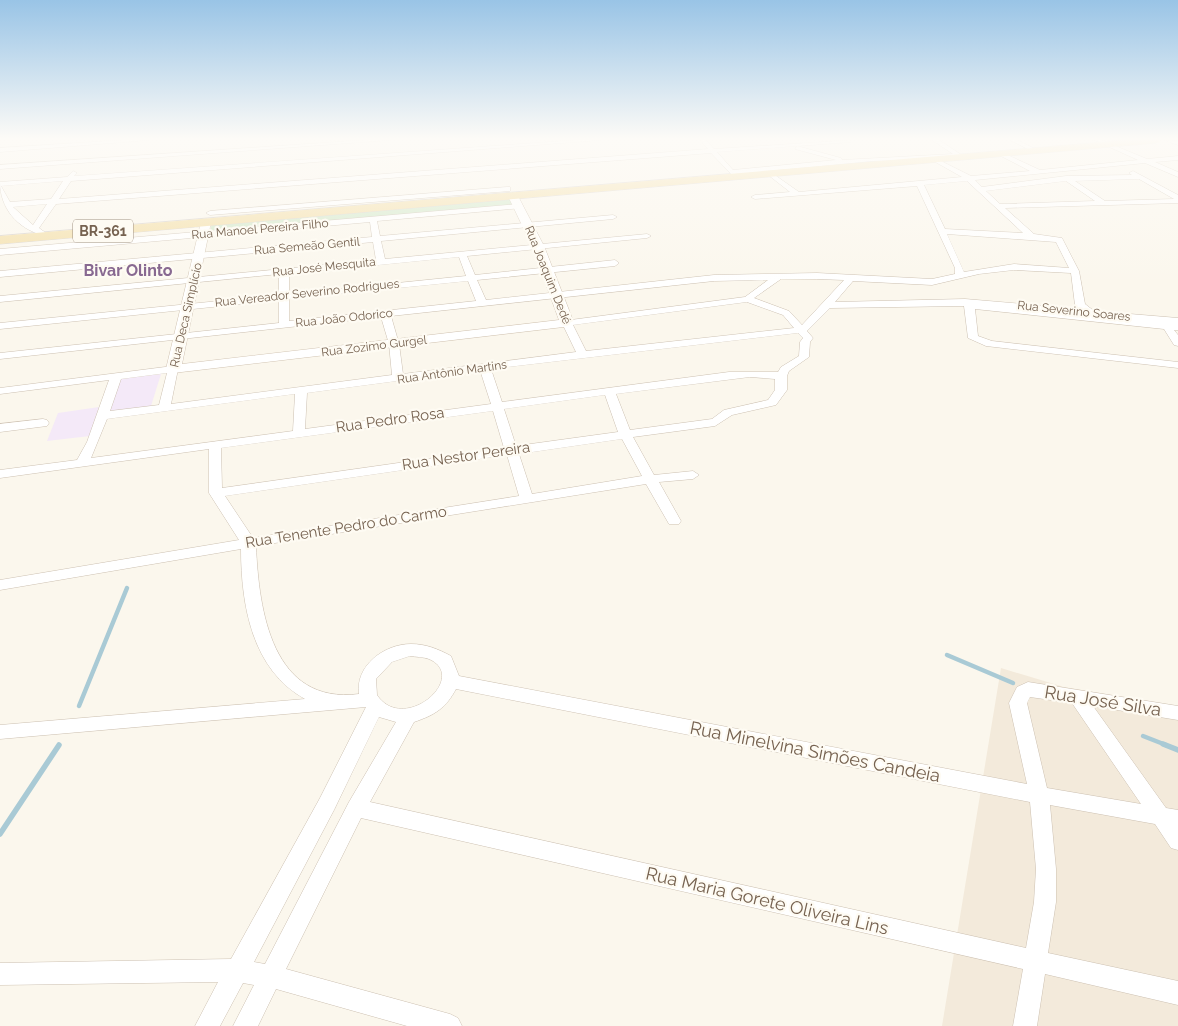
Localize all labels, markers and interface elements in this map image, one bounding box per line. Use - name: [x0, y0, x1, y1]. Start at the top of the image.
- street label: Rua Manoel Pereira Filho: [191, 216, 329, 242]
- road number: BR-361: [73, 220, 133, 242]
- street label: Rua Joaquim Dedé: [522, 224, 574, 326]
- street label: Rua Semeão Gentil: [254, 234, 361, 258]
- street label: Rua José Mesquita: [272, 255, 376, 279]
- district label: Bivar Olinto: [83, 261, 173, 280]
- street label: Rua Deca Simplício: [167, 261, 205, 369]
- street label: Rua Vereador Severino Rodrigues: [214, 276, 400, 310]
- street label: Rua Severino Soares: [1017, 298, 1131, 324]
- street label: Rua João Odorico: [295, 306, 393, 330]
- street label: Rua Zozimo Gurgel: [321, 332, 428, 359]
- street label: Rua Antônio Martins: [396, 357, 508, 387]
- street label: Rua Pedro Rosa: [334, 403, 446, 437]
- street label: Rua Nestor Pereira: [401, 438, 531, 474]
- street label: Rua Tenente Pedro do Carmo: [244, 502, 448, 552]
- street label: Rua José Silva: [1043, 681, 1163, 720]
- street label: Rua Minelvina Simões Candeia: [688, 717, 942, 786]
- street label: Rua Maria Gorete Oliveira Lins: [644, 862, 891, 939]

